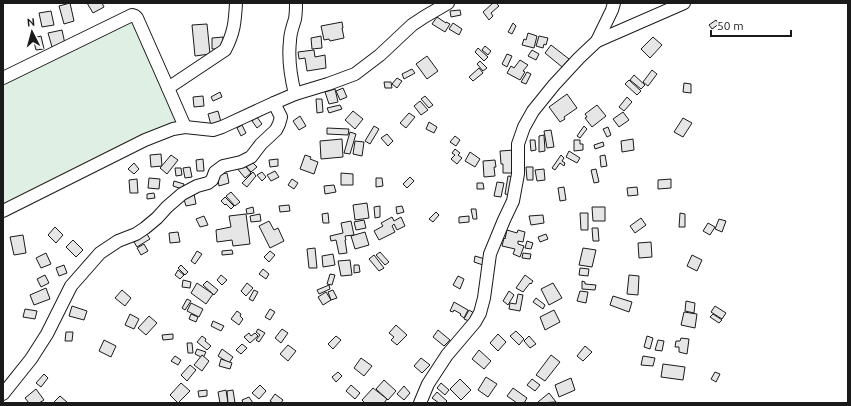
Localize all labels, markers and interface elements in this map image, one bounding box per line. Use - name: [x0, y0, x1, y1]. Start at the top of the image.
- north arrow: [12, 12, 52, 52]
- scale bar: [711, 12, 791, 38]
- text: N: [26, 16, 36, 28]
- text: 50 m: [717, 19, 744, 32]

